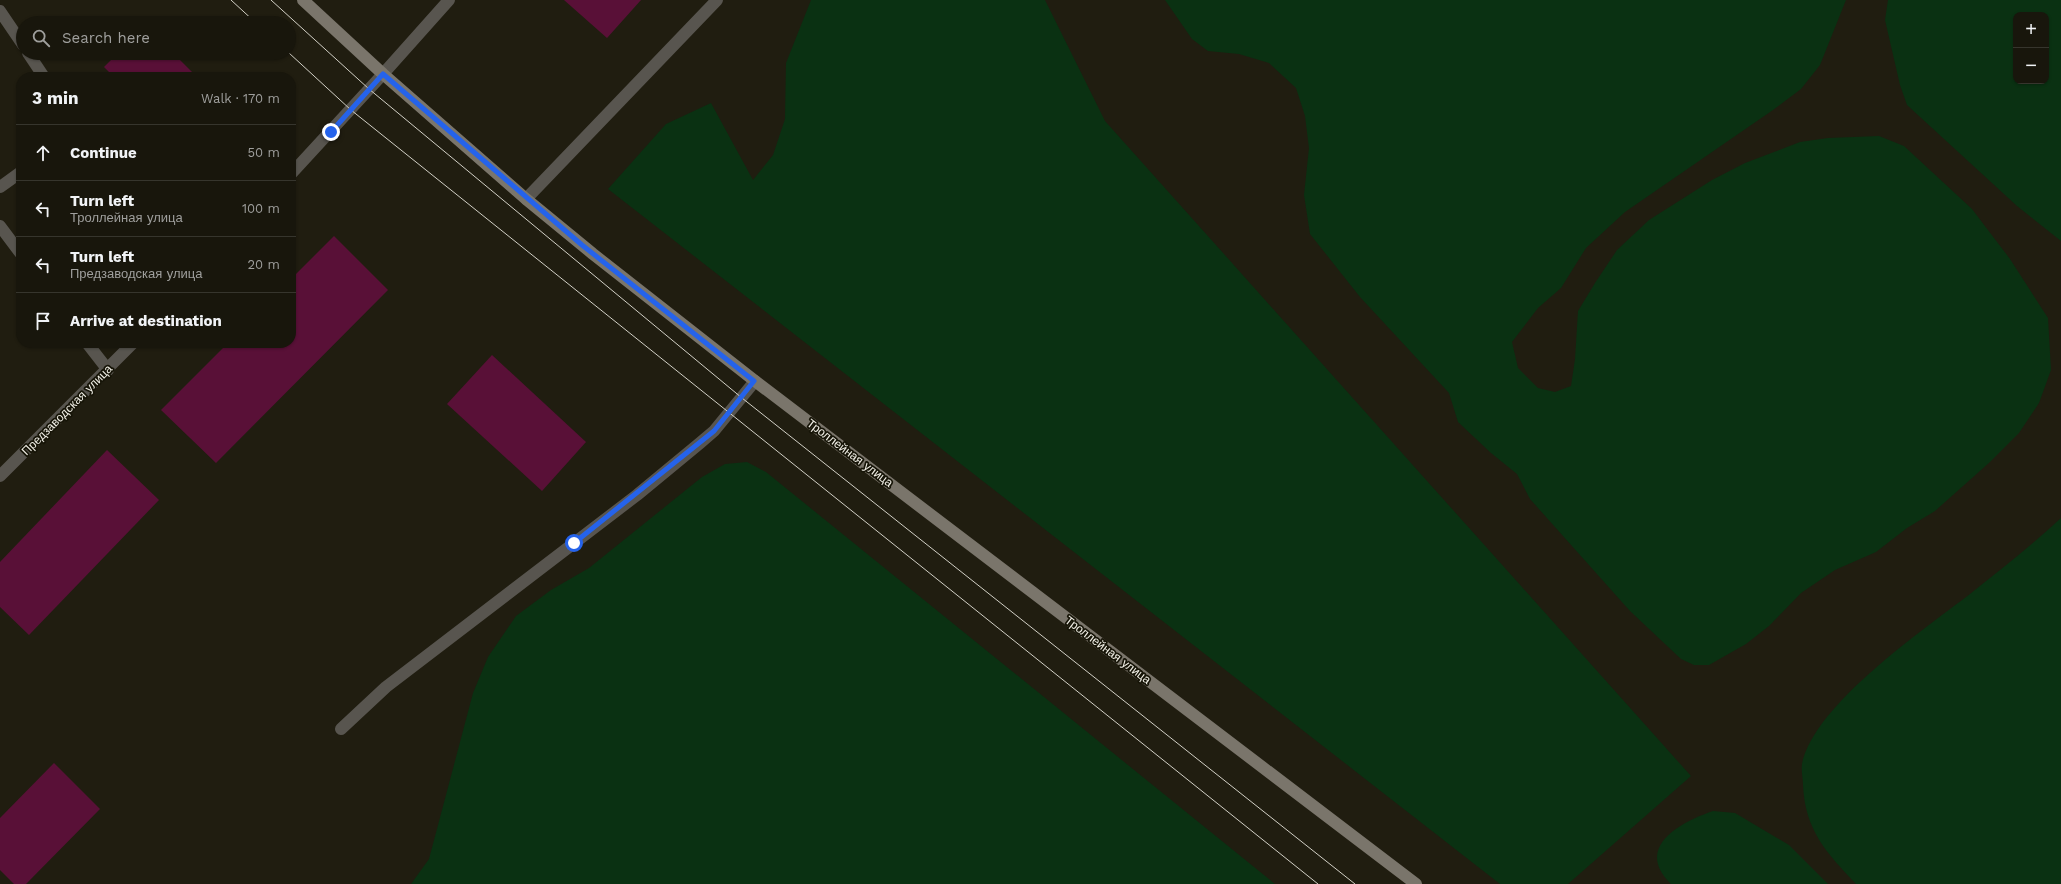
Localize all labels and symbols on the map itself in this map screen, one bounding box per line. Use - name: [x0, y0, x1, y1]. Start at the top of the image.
- route end: [322, 123, 340, 141]
- street label: Предзаводская улица: [19, 362, 115, 458]
- street label: Троллейная улица: [804, 416, 896, 490]
- route start: [565, 534, 583, 552]
- street label: Троллейная улица: [1062, 613, 1154, 687]

